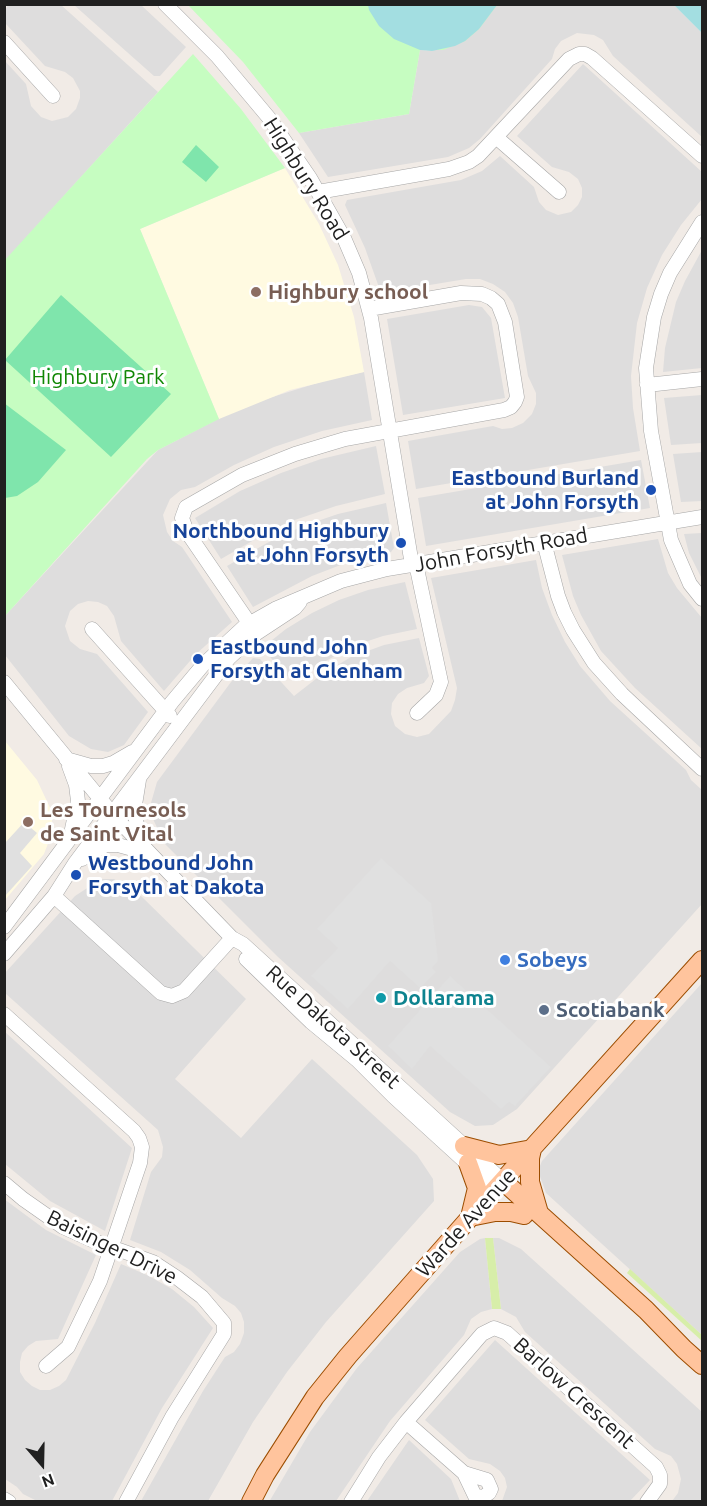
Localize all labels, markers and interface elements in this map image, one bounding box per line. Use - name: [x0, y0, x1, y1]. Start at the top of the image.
- street label: Highbury Road: [258, 113, 354, 245]
- place label: Highbury school: [268, 279, 428, 305]
- marker: Highbury school: [249, 285, 263, 299]
- park label: Highbury Park: [31, 364, 165, 390]
- place label: Eastbound Burland at John Forsyth: [451, 465, 639, 515]
- marker: Eastbound Burland at John Forsyth: [644, 483, 658, 497]
- place label: Northbound Highbury at John Forsyth: [172, 518, 389, 568]
- street label: John Forsyth Road: [412, 522, 590, 578]
- marker: Northbound Highbury at John Forsyth: [394, 536, 408, 550]
- place label: Eastbound John Forsyth at Glenham: [210, 634, 403, 684]
- marker: Eastbound John Forsyth at Glenham: [191, 652, 205, 666]
- place label: Les Tournesols de Saint Vital: [40, 797, 186, 847]
- marker: Les Tournesols de Saint Vital: [21, 815, 35, 829]
- place label: Westbound John Forsyth at Dakota: [88, 850, 264, 900]
- marker: Westbound John Forsyth at Dakota: [69, 868, 83, 882]
- place label: Sobeys: [517, 947, 587, 973]
- marker: Sobeys: [498, 953, 512, 967]
- street label: Rue Dakota Street: [261, 960, 405, 1094]
- place label: Dollarama: [393, 985, 495, 1011]
- marker: Dollarama: [374, 991, 388, 1005]
- place label: Scotiabank: [556, 997, 665, 1023]
- marker: Scotiabank: [537, 1003, 551, 1017]
- street label: Warde Avenue: [411, 1164, 521, 1282]
- street label: Baisinger Drive: [43, 1205, 181, 1289]
- street label: Barlow Crescent: [508, 1332, 640, 1454]
- north arrow: [12, 1434, 72, 1494]
- text: N: [39, 1470, 57, 1491]

